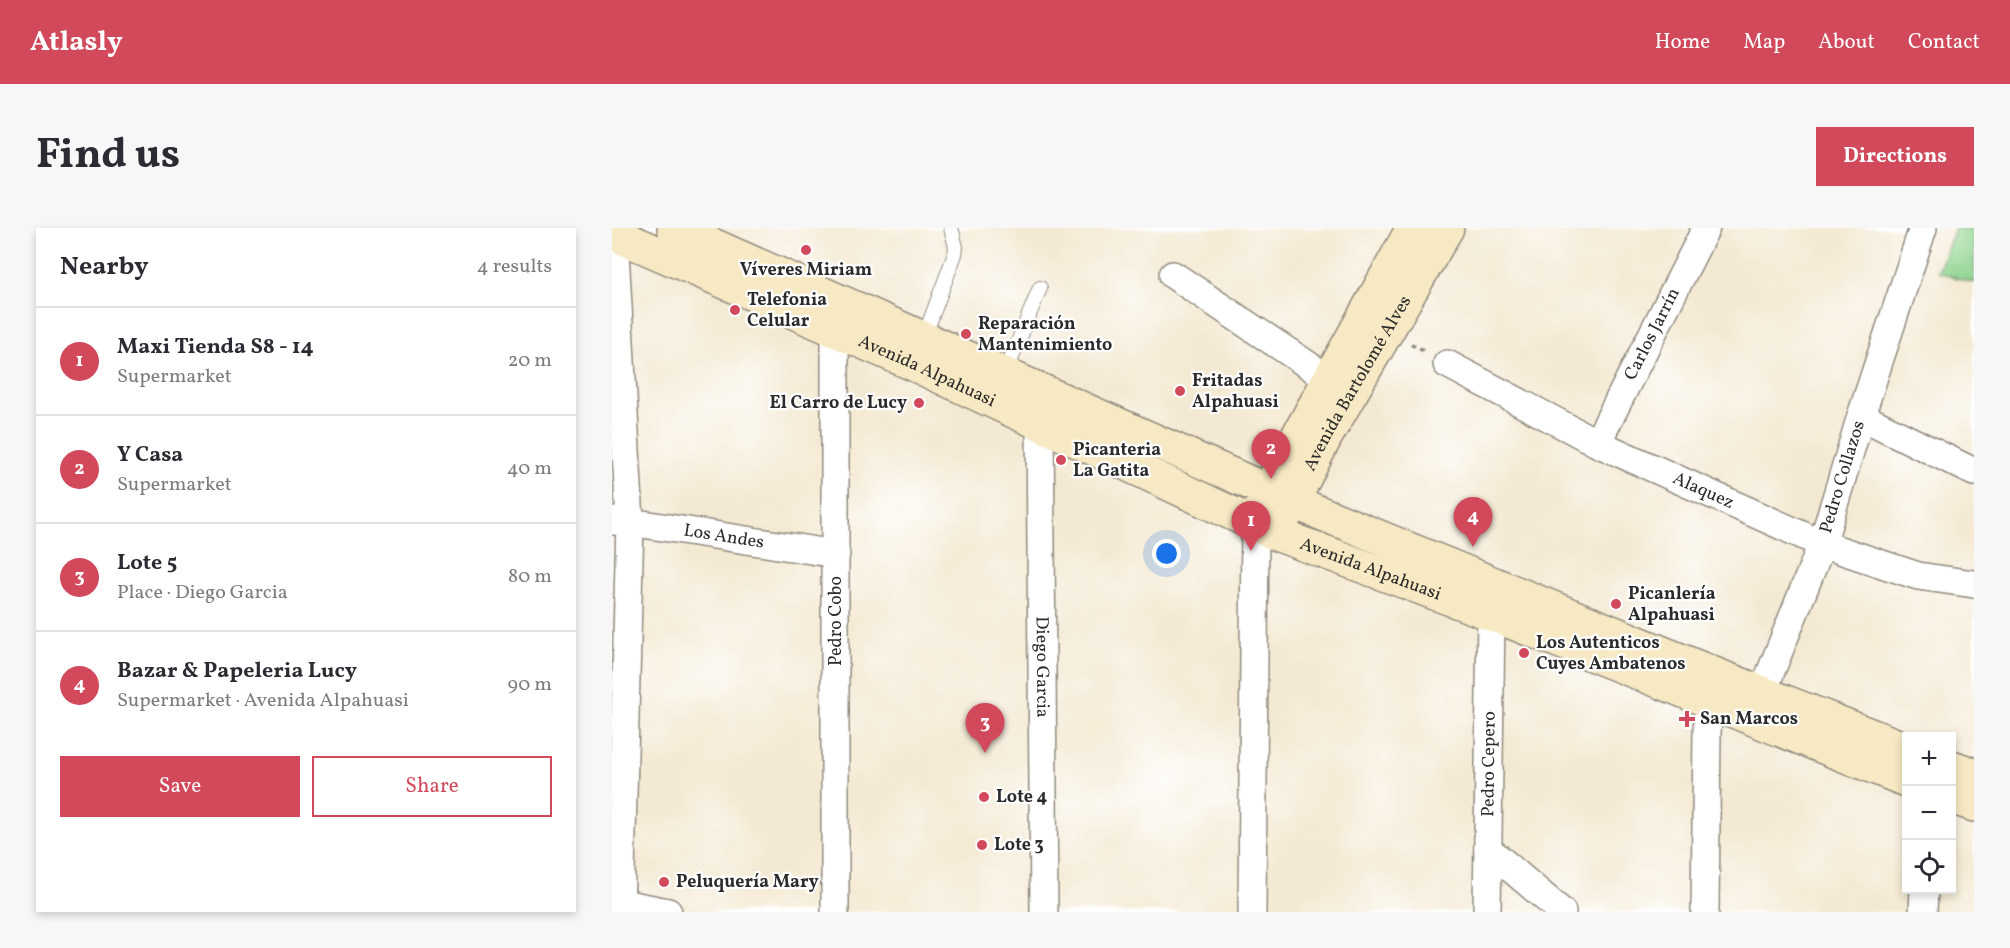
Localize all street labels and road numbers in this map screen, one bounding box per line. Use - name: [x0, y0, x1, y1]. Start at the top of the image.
- street label: Carlos Jarrín: [1618, 283, 1686, 385]
- street label: Avenida Bartolomé Alves: [1298, 291, 1418, 475]
- street label: Avenida Alpahuasi: [854, 329, 1000, 413]
- street label: Pedro Collazos: [1813, 417, 1871, 536]
- street label: Alaquez: [1669, 466, 1738, 515]
- street label: Los Andes: [682, 518, 766, 555]
- street label: Avenida Alpahuasi: [1296, 532, 1445, 607]
- street label: Pedro Cobo: [824, 576, 849, 666]
- street label: Diego Garcia: [1029, 616, 1055, 718]
- street label: Pedro Cepero: [1476, 711, 1502, 817]

